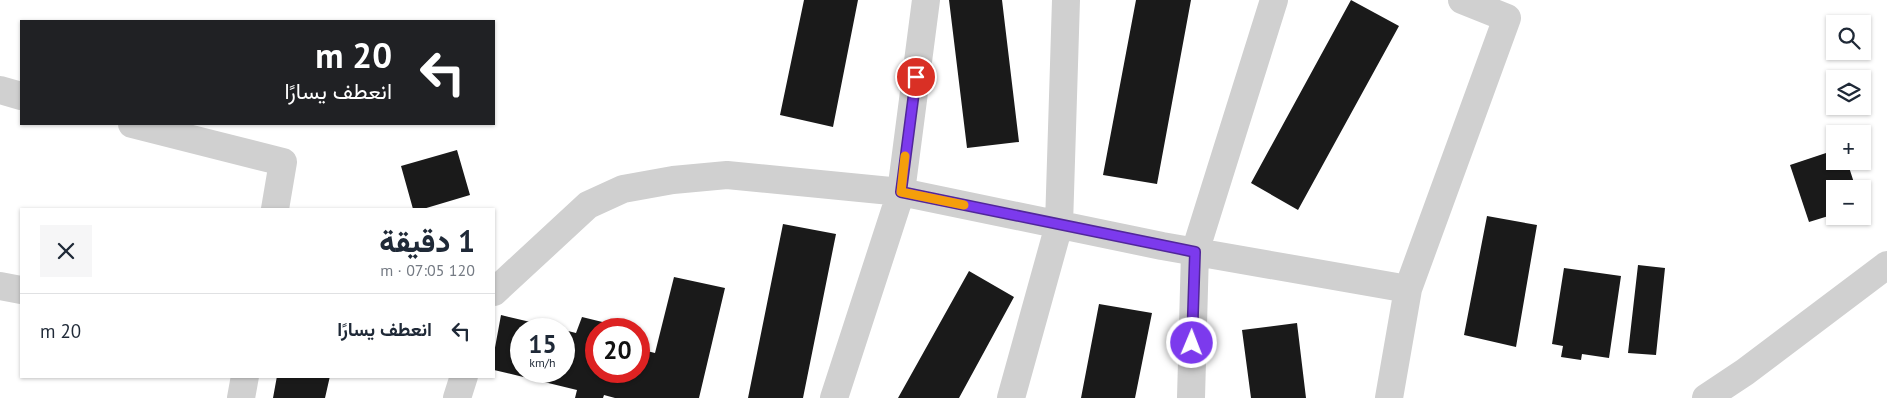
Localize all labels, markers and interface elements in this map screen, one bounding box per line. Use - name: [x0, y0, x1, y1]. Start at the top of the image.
- map controls: [1826, 15, 1871, 225]
- button: search: [1826, 15, 1871, 60]
- text: 20 m: [315, 32, 392, 78]
- icon: left: [410, 40, 475, 105]
- pin: [895, 56, 937, 98]
- icon: arrive: [902, 63, 930, 91]
- button: layers: [1826, 70, 1871, 115]
- text: انعطف يسارًا: [285, 77, 392, 105]
- button: +: [1826, 125, 1871, 170]
- button: −: [1826, 180, 1871, 225]
- text: 1 دقيقة: [379, 221, 475, 260]
- button: close: [40, 225, 92, 277]
- text: 120 m · 07:05: [380, 260, 475, 280]
- position arrow: [1165, 316, 1217, 368]
- text: انعطف يسارًا: [337, 317, 432, 341]
- icon: left: [447, 317, 475, 345]
- speed limit sign: 20: [585, 318, 650, 383]
- text: 20 m: [40, 319, 81, 343]
- text: 15: [528, 328, 557, 360]
- text: km/h: [529, 355, 556, 370]

